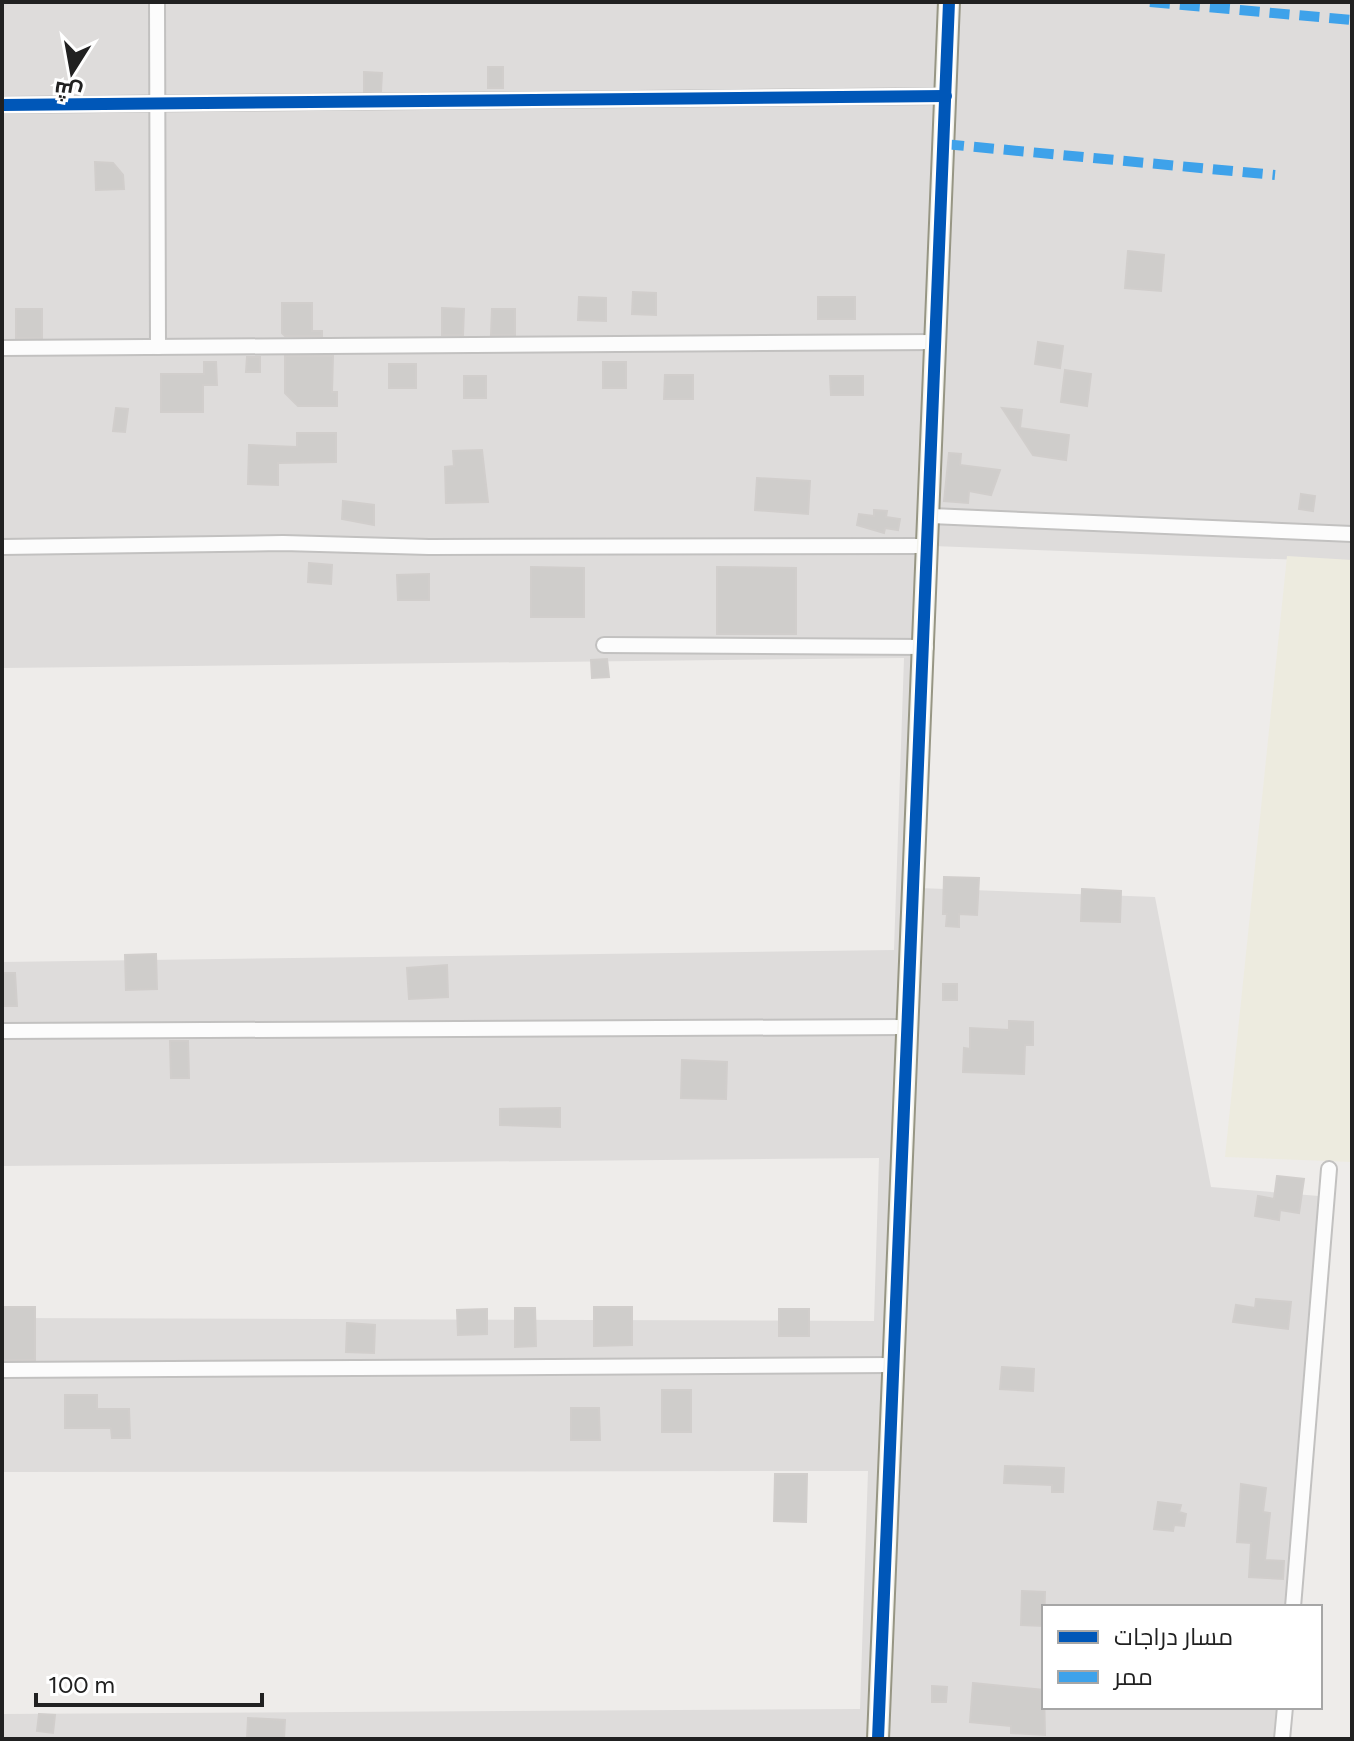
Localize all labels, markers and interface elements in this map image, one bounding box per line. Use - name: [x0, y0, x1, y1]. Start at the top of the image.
- north arrow: [32, 32, 112, 112]
- text: ش: [52, 75, 85, 107]
- legend: [1042, 1605, 1322, 1709]
- text: مسار دراجات: [1114, 1622, 1233, 1651]
- scale bar: [36, 1657, 262, 1707]
- text: ممر: [1112, 1662, 1153, 1691]
- text: 100 m: [48, 1670, 115, 1699]

